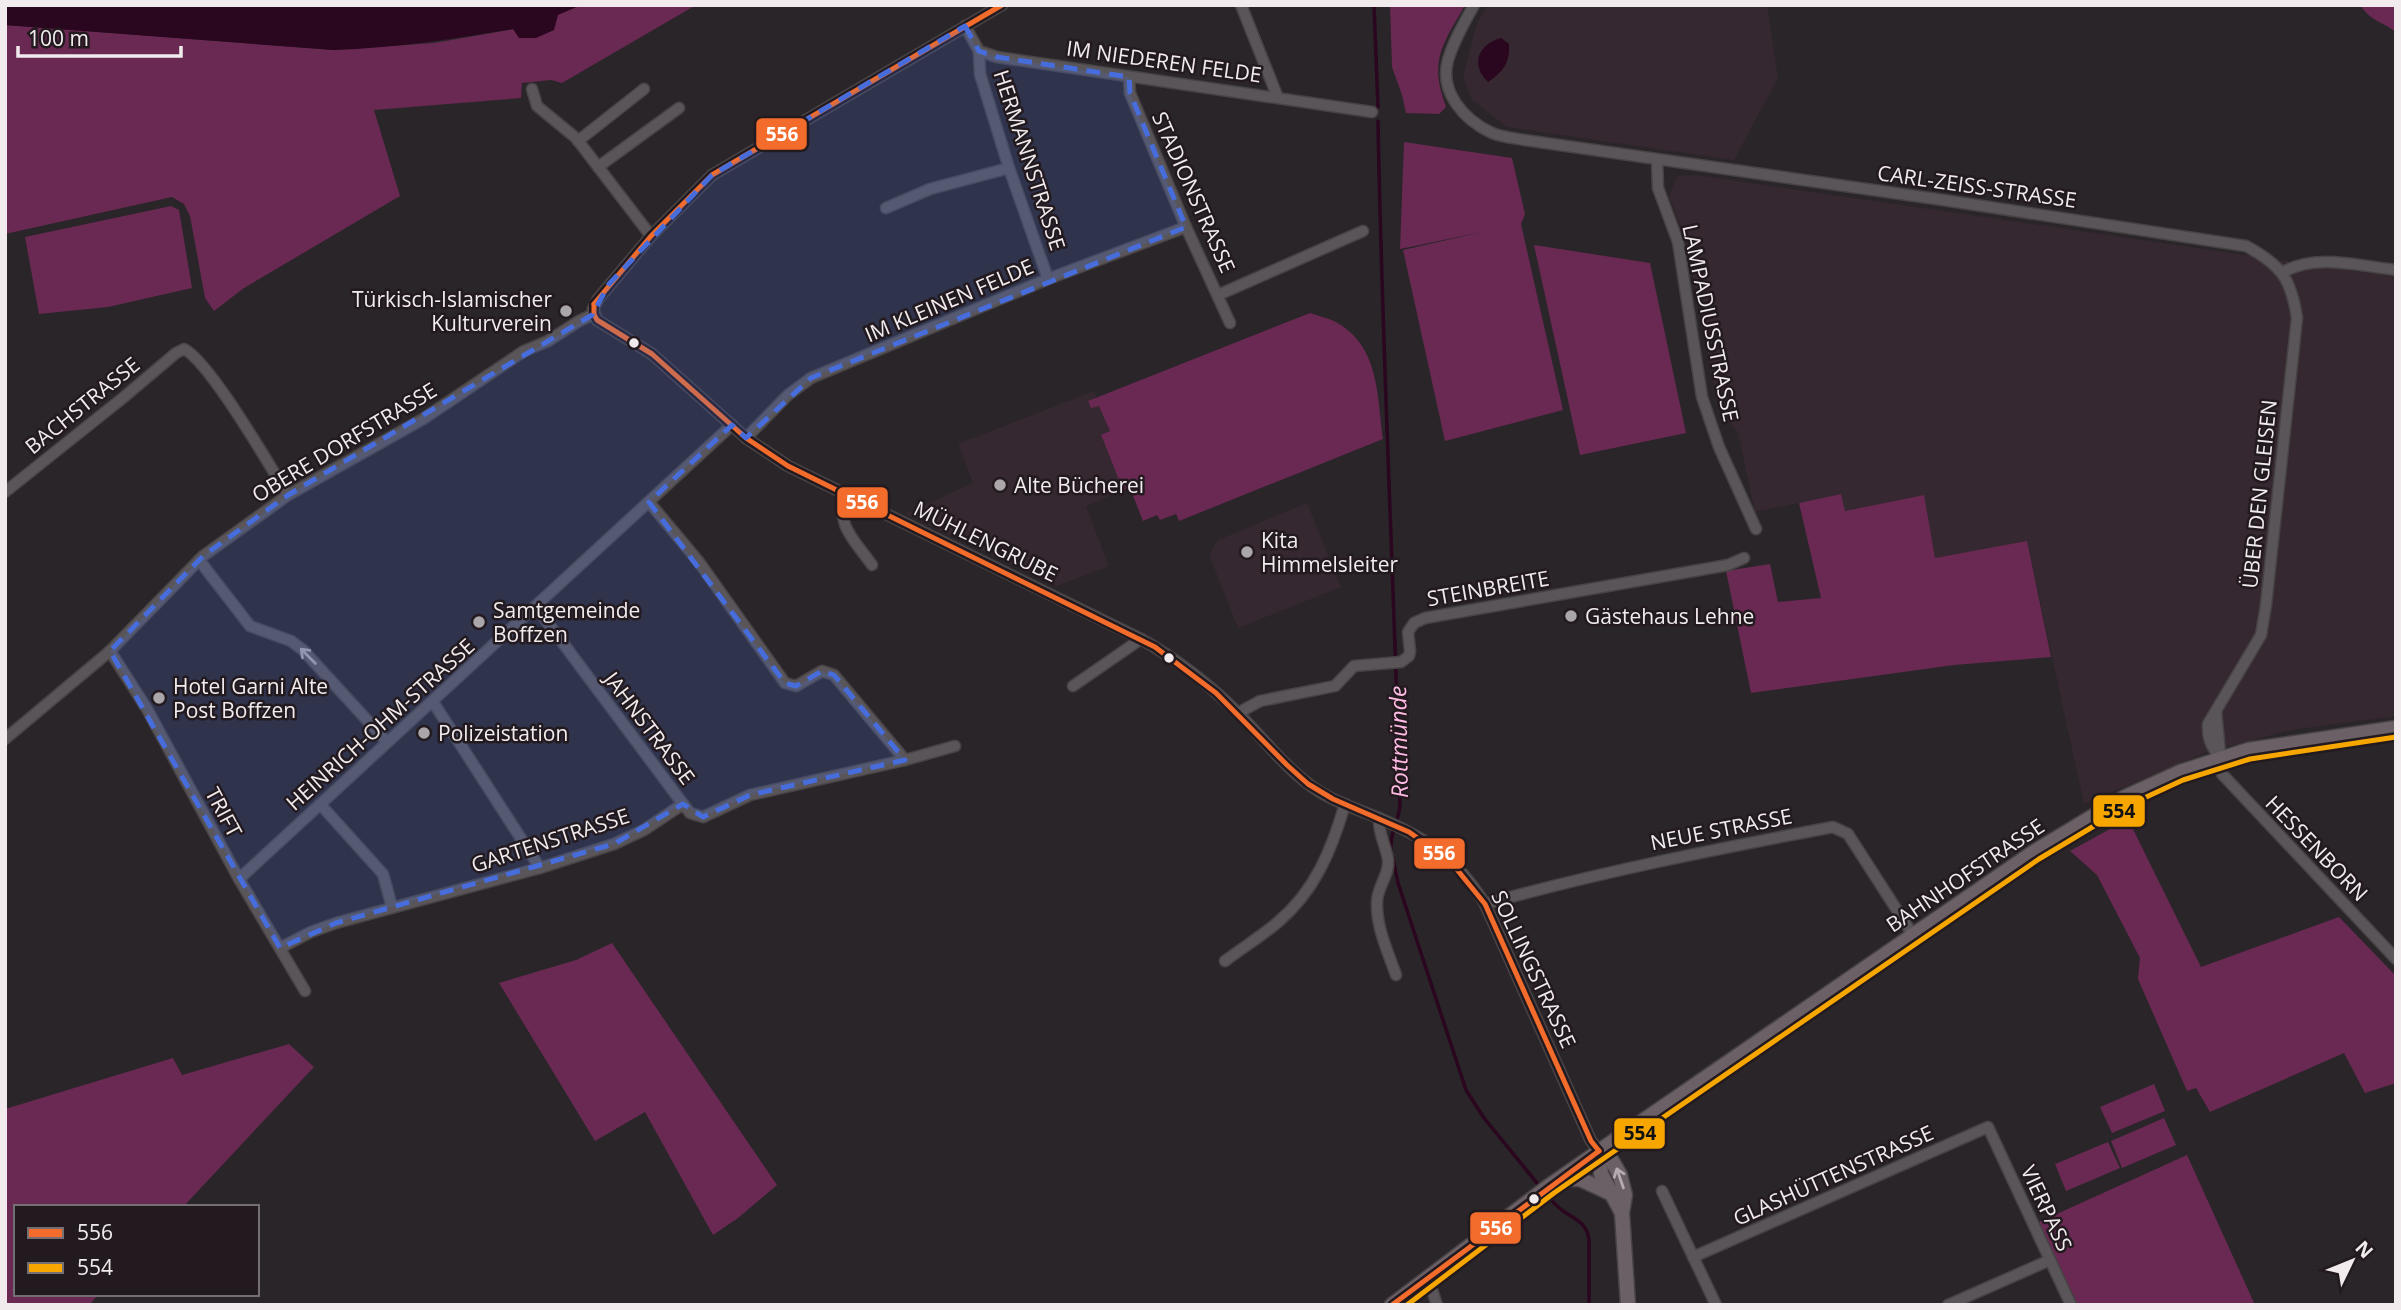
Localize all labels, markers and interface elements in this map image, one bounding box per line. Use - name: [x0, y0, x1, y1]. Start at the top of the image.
- scale bar: [18, 14, 180, 58]
- text: 100 m: [28, 24, 89, 52]
- street label: IM NIEDEREN FELDE: [1065, 33, 1263, 89]
- street label: HERMANNSTRASSE: [988, 66, 1072, 254]
- street label: STADIONSTRASSE: [1146, 107, 1242, 277]
- line badge: 556: [755, 117, 808, 151]
- text: 556: [766, 121, 798, 147]
- street label: CARL-ZEISS-STRASSE: [1876, 158, 2078, 214]
- street label: LAMPADIUSSTRASSE: [1676, 222, 1746, 424]
- street label: IM KLEINEN FELDE: [860, 252, 1038, 348]
- place label: Türkisch-Islamischer Kulturverein: [352, 285, 552, 337]
- marker: Türkisch-Islamischer Kulturverein: [558, 303, 574, 319]
- unlabelled marker: [627, 336, 641, 350]
- street label: BACHSTRASSE: [19, 350, 145, 460]
- street label: OBERE DORFSTRASSE: [246, 376, 442, 508]
- street label: ÜBER DEN GLEISEN: [2235, 398, 2283, 590]
- place label: Alte Bücherei: [1014, 471, 1144, 499]
- marker: Alte Bücherei: [992, 477, 1008, 493]
- line badge: 556: [836, 486, 889, 519]
- text: 556: [846, 489, 878, 515]
- street label: MÜHLENGRUBE: [909, 494, 1063, 588]
- place label: Kita Himmelsleiter: [1261, 526, 1398, 578]
- marker: Kita Himmelsleiter: [1239, 544, 1255, 560]
- street label: STEINBREITE: [1425, 563, 1551, 613]
- place label: Samtgemeinde Boffzen: [493, 596, 640, 648]
- place label: Gästehaus Lehne: [1585, 602, 1754, 630]
- marker: Gästehaus Lehne: [1563, 608, 1579, 624]
- marker: Samtgemeinde Boffzen: [471, 614, 487, 630]
- street label: HEINRICH-OHM-STRASSE: [280, 632, 480, 816]
- one-way arrow: [300, 647, 317, 664]
- unlabelled marker: [1162, 651, 1176, 665]
- street label: JAHNSTRASSE: [597, 664, 702, 790]
- place label: Hotel Garni Alte Post Boffzen: [173, 672, 328, 724]
- water label: Rottmünde: [1381, 685, 1415, 799]
- marker: Hotel Garni Alte Post Boffzen: [151, 690, 167, 706]
- place label: Polizeistation: [438, 719, 568, 747]
- marker: Polizeistation: [416, 725, 432, 741]
- street label: TRIFT: [199, 782, 249, 842]
- street label: HESSENBORN: [2260, 789, 2374, 907]
- line badge: 554: [2092, 794, 2146, 828]
- text: 554: [2103, 798, 2135, 824]
- street label: GARTENSTRASSE: [467, 801, 633, 879]
- street label: NEUE STRASSE: [1648, 802, 1794, 856]
- street label: BAHNHOFSTRASSE: [1881, 812, 2049, 938]
- line badge: 556: [1413, 837, 1466, 870]
- text: 556: [1423, 840, 1455, 866]
- street label: SOLLINGSTRASSE: [1485, 886, 1583, 1052]
- line badge: 554: [1613, 1117, 1666, 1150]
- street label: GLASHÜTTENSTRASSE: [1728, 1118, 1938, 1232]
- text: 554: [1624, 1120, 1656, 1146]
- street label: VIERPASS: [2015, 1160, 2079, 1256]
- one-way arrow: [1612, 1168, 1625, 1190]
- unlabelled marker: [1527, 1192, 1541, 1206]
- legend: [14, 1205, 259, 1296]
- line badge: 556: [1469, 1211, 1522, 1245]
- text: 556: [1480, 1215, 1512, 1241]
- text: 556: [77, 1218, 113, 1246]
- north arrow: [2317, 1226, 2387, 1296]
- text: N: [2350, 1235, 2379, 1264]
- text: 554: [77, 1253, 113, 1281]

